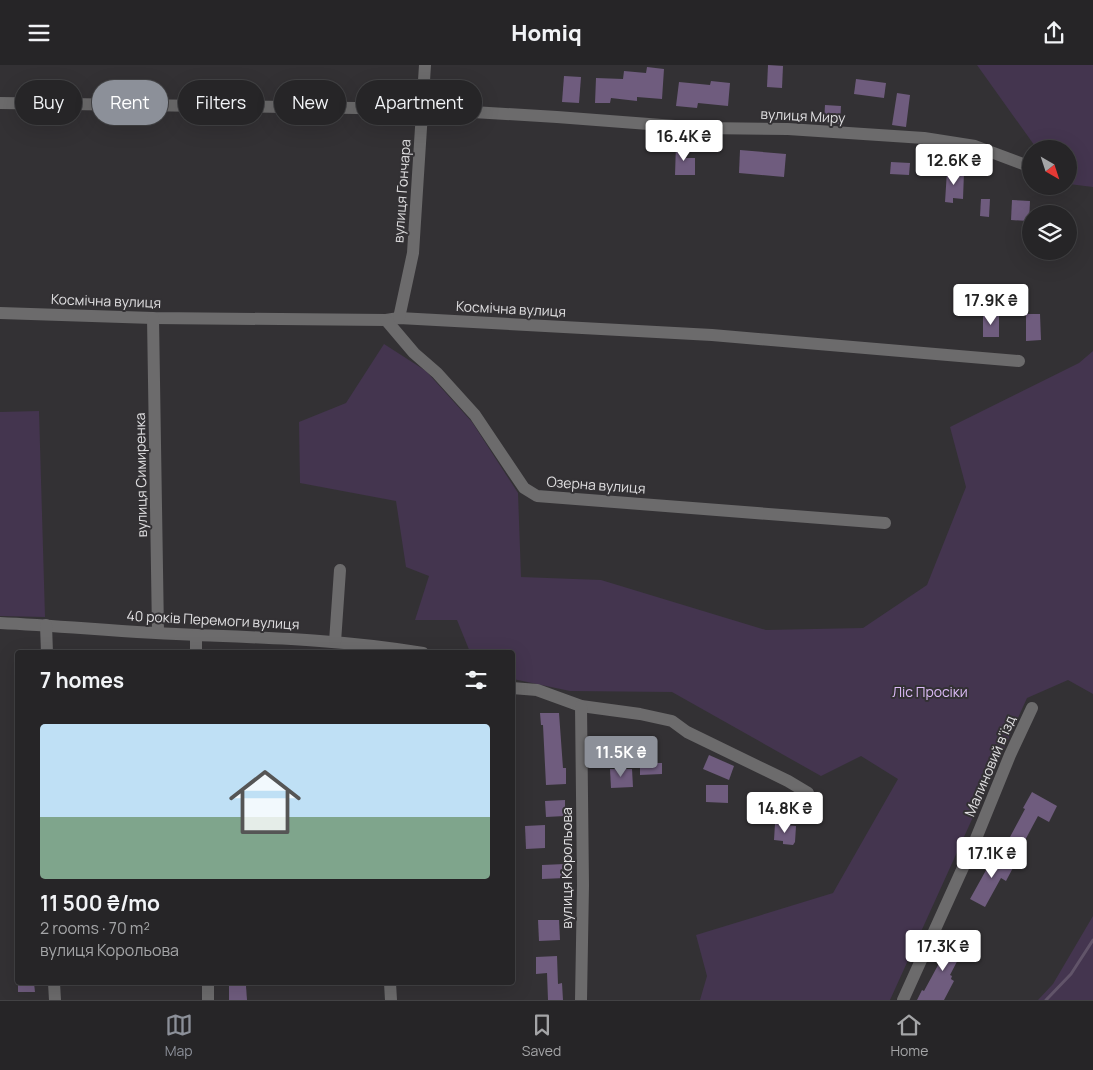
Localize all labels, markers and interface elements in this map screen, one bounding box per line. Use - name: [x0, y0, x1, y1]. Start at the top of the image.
- text: Homiq: [511, 18, 582, 48]
- icon: menu: [25, 19, 53, 47]
- icon: share: [1040, 19, 1068, 47]
- chip: Buy: [15, 80, 82, 125]
- chip: Rent: [92, 80, 168, 125]
- chip: Filters: [178, 80, 264, 125]
- chip: New: [274, 80, 346, 125]
- chip: Apartment: [356, 80, 482, 125]
- street label: вулиця Миру: [760, 104, 847, 127]
- pin: 16.4K ₴: [638, 119, 730, 162]
- text: 16.4K ₴: [657, 125, 711, 147]
- street label: вулиця Гончара: [388, 138, 415, 244]
- north arrow: [1022, 140, 1078, 195]
- map controls: [1022, 140, 1077, 260]
- pin: 12.6K ₴: [908, 143, 1000, 186]
- text: 12.6K ₴: [927, 149, 981, 171]
- button: layers: [1022, 205, 1077, 260]
- pin: 17.9K ₴: [945, 283, 1037, 326]
- street label: Космічна вулиця: [51, 289, 161, 312]
- text: 17.9K ₴: [964, 289, 1018, 311]
- street label: Космічна вулиця: [456, 296, 567, 321]
- street label: вулиця Симиренка: [130, 412, 151, 538]
- street label: Озерна вулиця: [546, 472, 646, 497]
- street label: 40 років Перемоги вулиця: [126, 605, 300, 634]
- text: 7 homes: [40, 666, 124, 694]
- icon: filters: [462, 666, 490, 694]
- park label: Ліс Просіки: [892, 682, 968, 701]
- street label: Малиновий в'їзд: [960, 712, 1019, 819]
- pin: 11.5K ₴: [575, 735, 667, 778]
- text: 11.5K ₴: [596, 741, 646, 763]
- icon: home: [220, 757, 310, 847]
- pin: 14.8K ₴: [739, 791, 831, 834]
- text: 14.8K ₴: [758, 797, 812, 819]
- street label: вулиця Корольова: [557, 807, 576, 929]
- pin: 17.1K ₴: [946, 837, 1038, 879]
- text: 17.1K ₴: [968, 842, 1016, 864]
- text: 11 500 ₴/mo: [40, 889, 160, 917]
- text: 2 rooms · 70 m²: [40, 917, 150, 939]
- pin: 17.3K ₴: [897, 929, 989, 972]
- text: 17.3K ₴: [917, 935, 969, 957]
- text: вулиця Корольова: [40, 939, 179, 961]
- tab: Map: [165, 1011, 193, 1060]
- tab: Saved: [522, 1011, 561, 1060]
- tab: Home: [891, 1011, 928, 1060]

